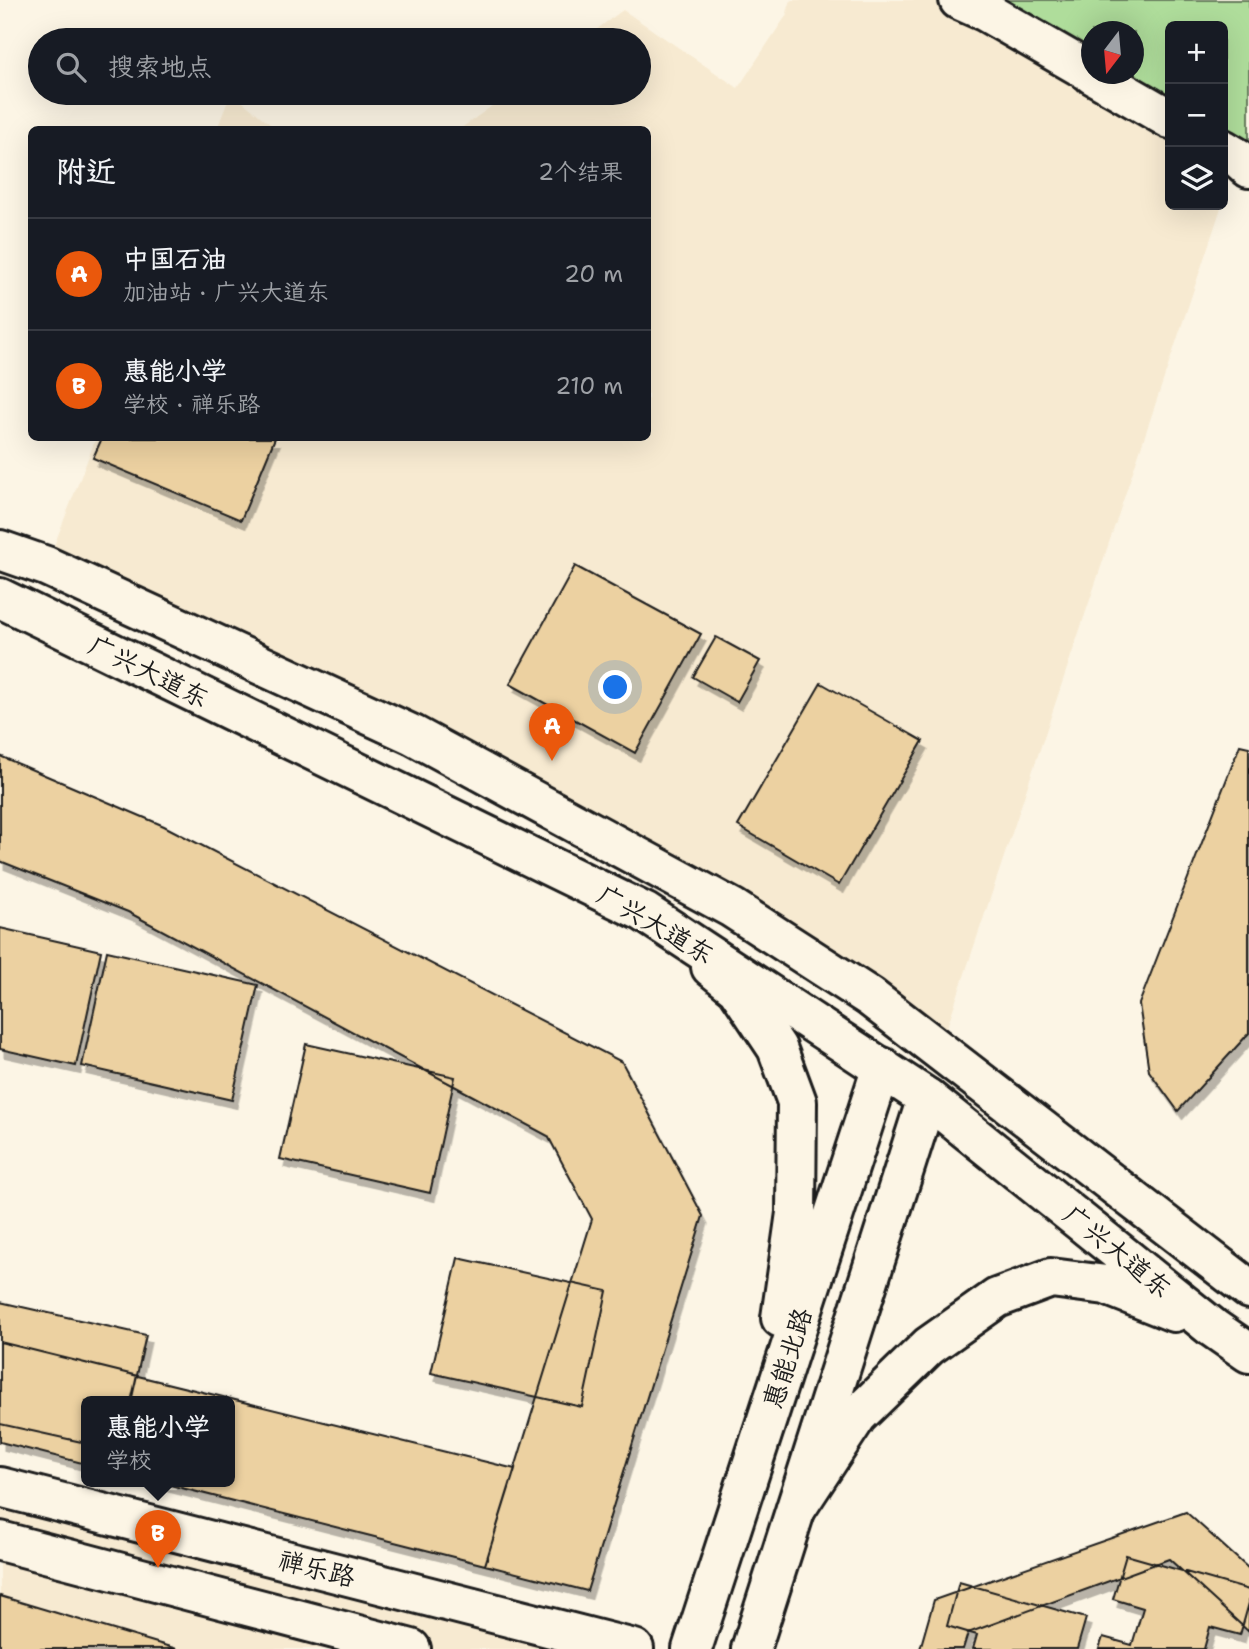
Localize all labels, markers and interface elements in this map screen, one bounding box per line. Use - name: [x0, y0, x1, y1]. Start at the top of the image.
- north arrow: [1081, 21, 1144, 84]
- map controls: [1165, 21, 1228, 210]
- button: +: [1165, 21, 1228, 84]
- search box: [28, 28, 651, 105]
- icon: search: [52, 48, 90, 86]
- text: 搜索地点: [108, 49, 212, 84]
- button: −: [1165, 84, 1228, 147]
- button: layers: [1165, 147, 1228, 210]
- text: 附近: [56, 151, 116, 192]
- text: 2个结果: [538, 157, 623, 187]
- text: 中国石油: [123, 241, 227, 276]
- text: A: [70, 259, 88, 289]
- text: 20 m: [564, 259, 623, 289]
- text: 加油站 · 广兴大道东: [123, 277, 329, 307]
- text: 惠能小学: [123, 353, 227, 388]
- text: B: [72, 371, 86, 401]
- text: 210 m: [555, 371, 623, 401]
- text: 学校 · 禅乐路: [123, 389, 260, 419]
- street label: 广兴大道东: [83, 627, 215, 715]
- your location: [598, 670, 632, 704]
- pin: A: [529, 703, 575, 761]
- street label: 广兴大道东: [591, 876, 721, 972]
- street label: 广兴大道东: [1056, 1196, 1180, 1306]
- street label: 惠能北路: [754, 1303, 820, 1413]
- popup: [81, 1396, 235, 1487]
- text: 惠能小学: [106, 1409, 210, 1444]
- text: 学校: [106, 1445, 152, 1475]
- pin: B: [135, 1510, 181, 1568]
- street label: 禅乐路: [275, 1542, 359, 1594]

